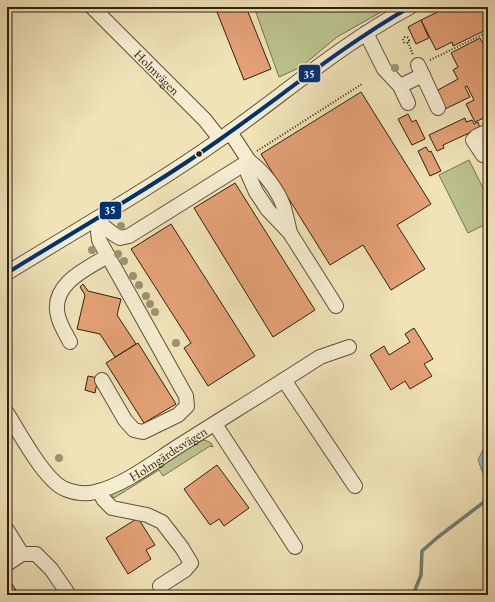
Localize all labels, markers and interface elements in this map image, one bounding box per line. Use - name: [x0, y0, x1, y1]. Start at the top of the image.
- street label: Holmvägen: [131, 46, 184, 99]
- line badge: 35: [298, 64, 321, 83]
- text: 35: [303, 67, 315, 81]
- unlabelled marker: [194, 149, 204, 159]
- line badge: 35: [99, 201, 122, 220]
- text: 35: [104, 203, 116, 217]
- street label: Holmgärdesvägen: [126, 422, 210, 485]

